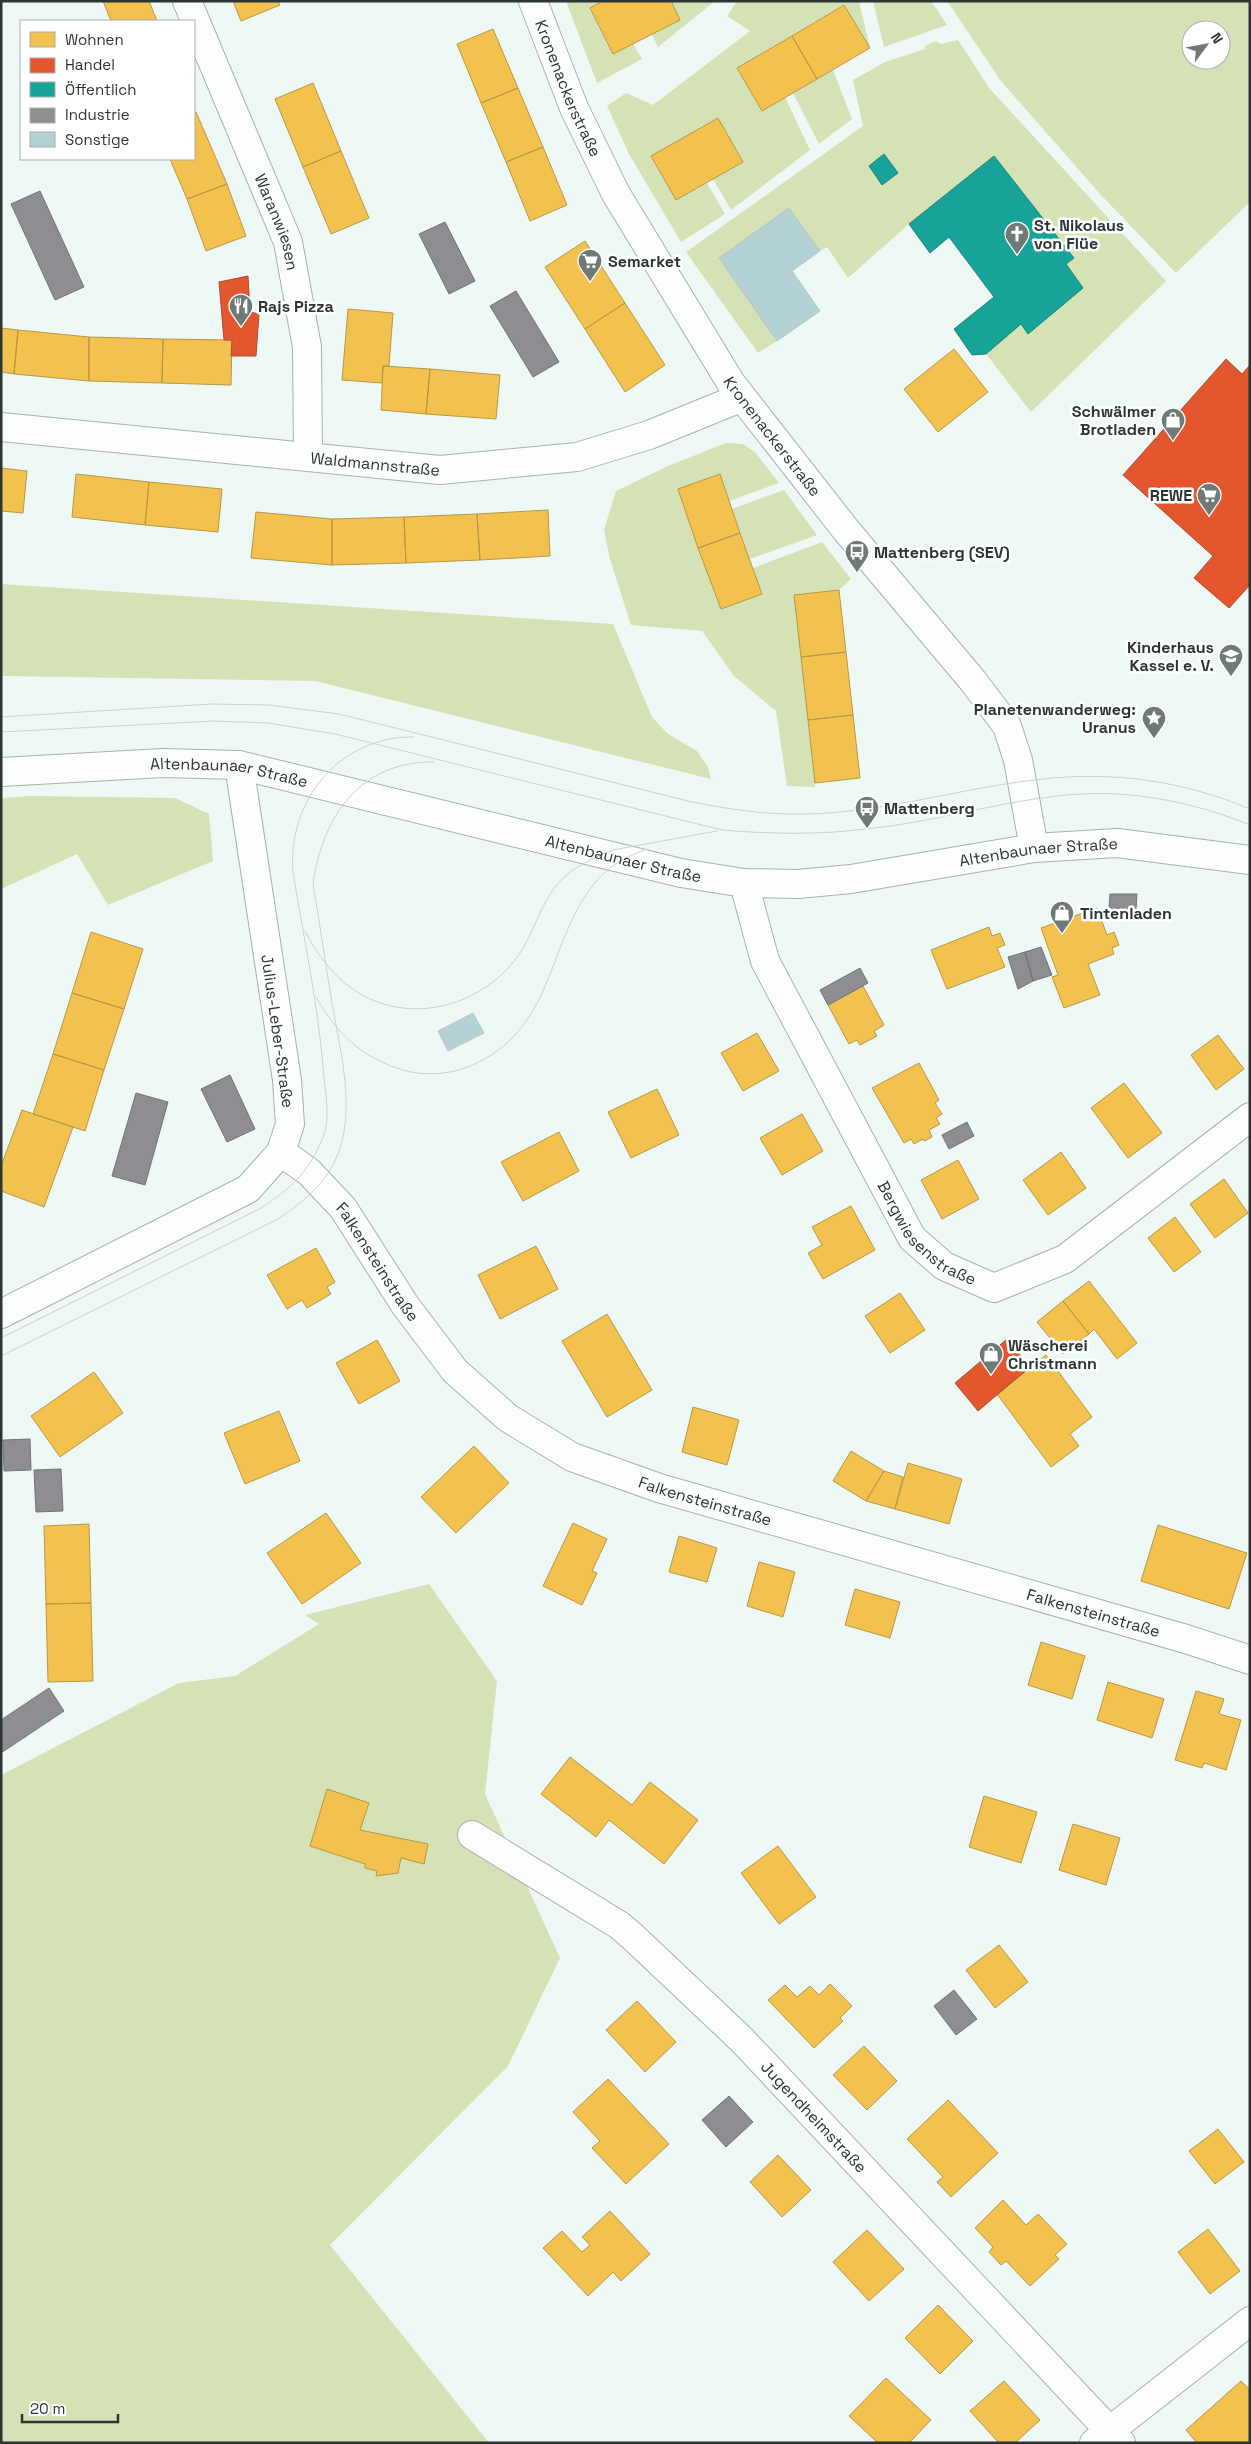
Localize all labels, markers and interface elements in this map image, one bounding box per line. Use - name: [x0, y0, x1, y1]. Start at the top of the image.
- street label: Kronenackerstraße: [530, 17, 606, 160]
- legend: [20, 20, 195, 160]
- north arrow: [1181, 20, 1231, 70]
- text: N: [1207, 29, 1227, 47]
- text: Wohnen: [65, 30, 124, 49]
- text: Handel: [65, 55, 115, 74]
- text: Öffentlich: [65, 80, 136, 99]
- text: Industrie: [65, 105, 130, 124]
- text: Sonstige: [65, 130, 130, 149]
- street label: Waranwiesen: [250, 171, 303, 272]
- place label: St. Nikolaus von Flüe: [1034, 215, 1124, 254]
- church icon: St. Nikolaus von Flüe: [1004, 221, 1030, 255]
- supermarket icon: Semarket: [577, 248, 603, 282]
- place label: Semarket: [608, 251, 681, 272]
- restaurant icon: Rajs Pizza: [228, 293, 254, 327]
- place label: Rajs Pizza: [258, 296, 334, 317]
- street label: Kronenackerstraße: [719, 373, 826, 501]
- place label: Schwälmer Brotladen: [1072, 401, 1156, 440]
- shop icon: Schwälmer Brotladen: [1160, 407, 1186, 441]
- street label: Waldmannstraße: [309, 447, 441, 481]
- supermarket icon: REWE: [1196, 482, 1222, 516]
- place label: REWE: [1150, 485, 1192, 506]
- bus stop icon: Mattenberg (SEV): [844, 539, 870, 573]
- place label: Mattenberg (SEV): [874, 542, 1010, 563]
- place label: Kinderhaus Kassel e. V.: [1127, 637, 1214, 676]
- school or university icon: Kinderhaus Kassel e. V.: [1218, 643, 1244, 677]
- place label: Planetenwanderweg: Uranus: [974, 699, 1136, 738]
- place icon: Planetenwanderweg: Uranus: [1141, 705, 1167, 739]
- street label: Altenbaunaer Straße: [149, 753, 310, 792]
- bus stop icon: Mattenberg: [854, 795, 880, 829]
- place label: Mattenberg: [884, 798, 975, 819]
- street label: Altenbaunaer Straße: [543, 830, 703, 887]
- street label: Altenbaunaer Straße: [958, 833, 1118, 871]
- shop icon: Tintenladen: [1049, 900, 1075, 934]
- place label: Tintenladen: [1080, 903, 1172, 924]
- street label: Julius-Leber-Straße: [256, 953, 299, 1109]
- street label: Bergwiesenstraße: [873, 1177, 979, 1290]
- street label: Falkensteinstraße: [332, 1198, 424, 1326]
- place label: Wäscherei Christmann: [1008, 1335, 1097, 1374]
- shop icon: Wäscherei Christmann: [978, 1341, 1004, 1375]
- street label: Falkensteinstraße: [636, 1472, 774, 1531]
- street label: Falkensteinstraße: [1024, 1584, 1163, 1642]
- street label: Jugendheimstraße: [756, 2057, 871, 2177]
- scale bar: [22, 2392, 119, 2424]
- text: 20 m: [30, 2399, 65, 2418]

